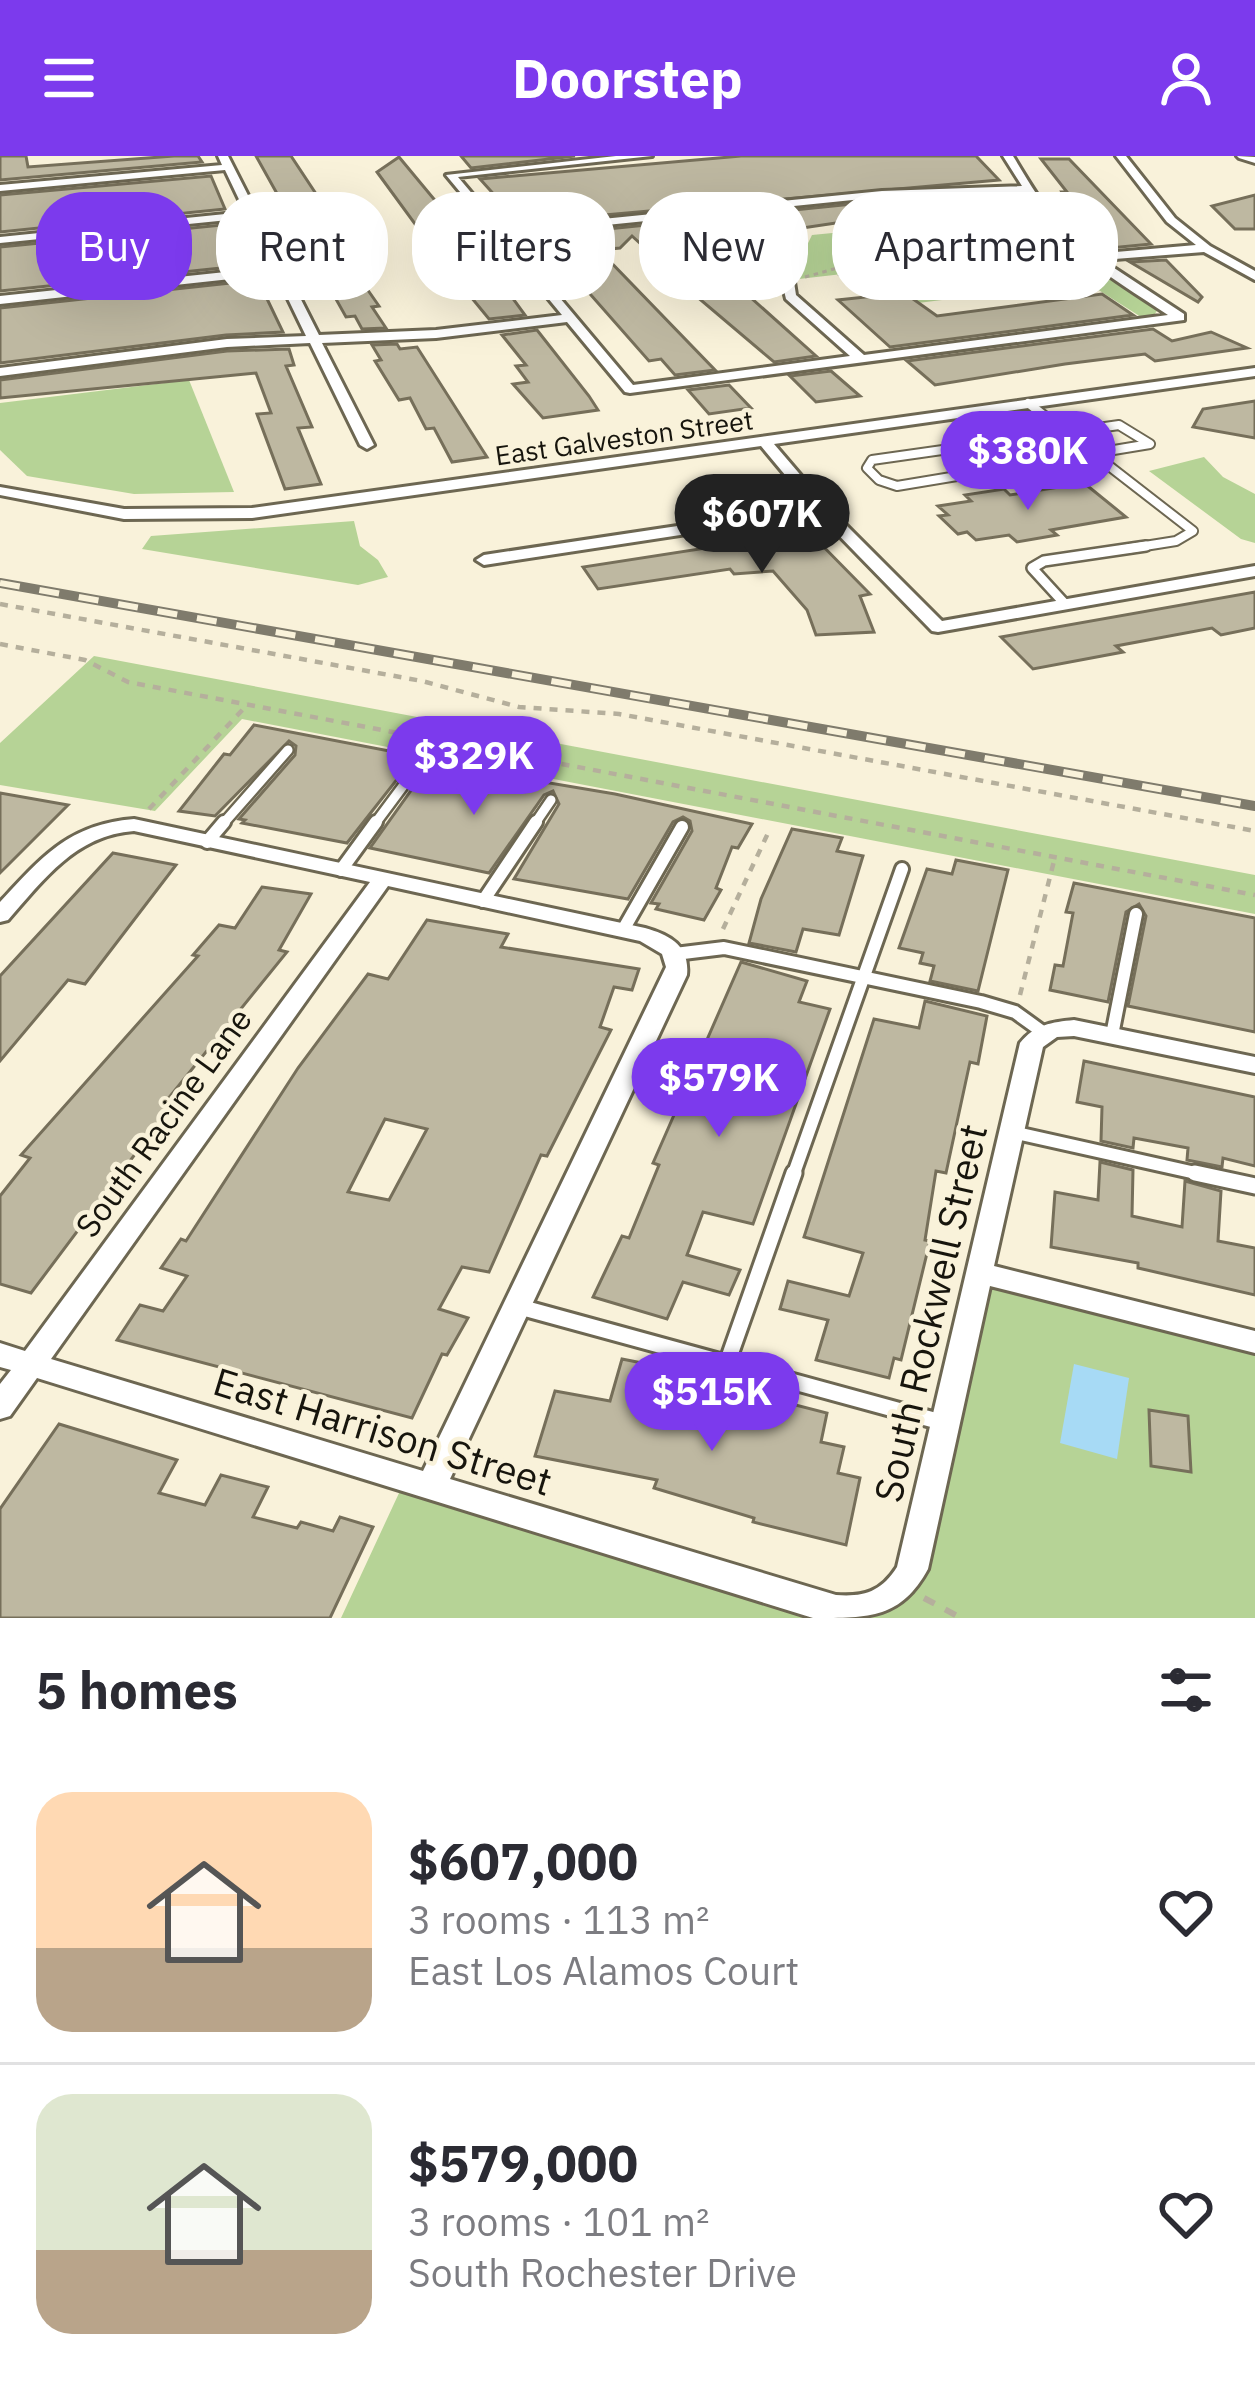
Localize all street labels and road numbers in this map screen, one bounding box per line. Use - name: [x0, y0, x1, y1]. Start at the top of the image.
- street label: East Galveston Street: [493, 402, 755, 472]
- street label: South Racine Lane: [65, 999, 261, 1245]
- street label: South Rockwell Street: [862, 1119, 998, 1507]
- street label: East Harrison Street: [208, 1355, 558, 1507]

